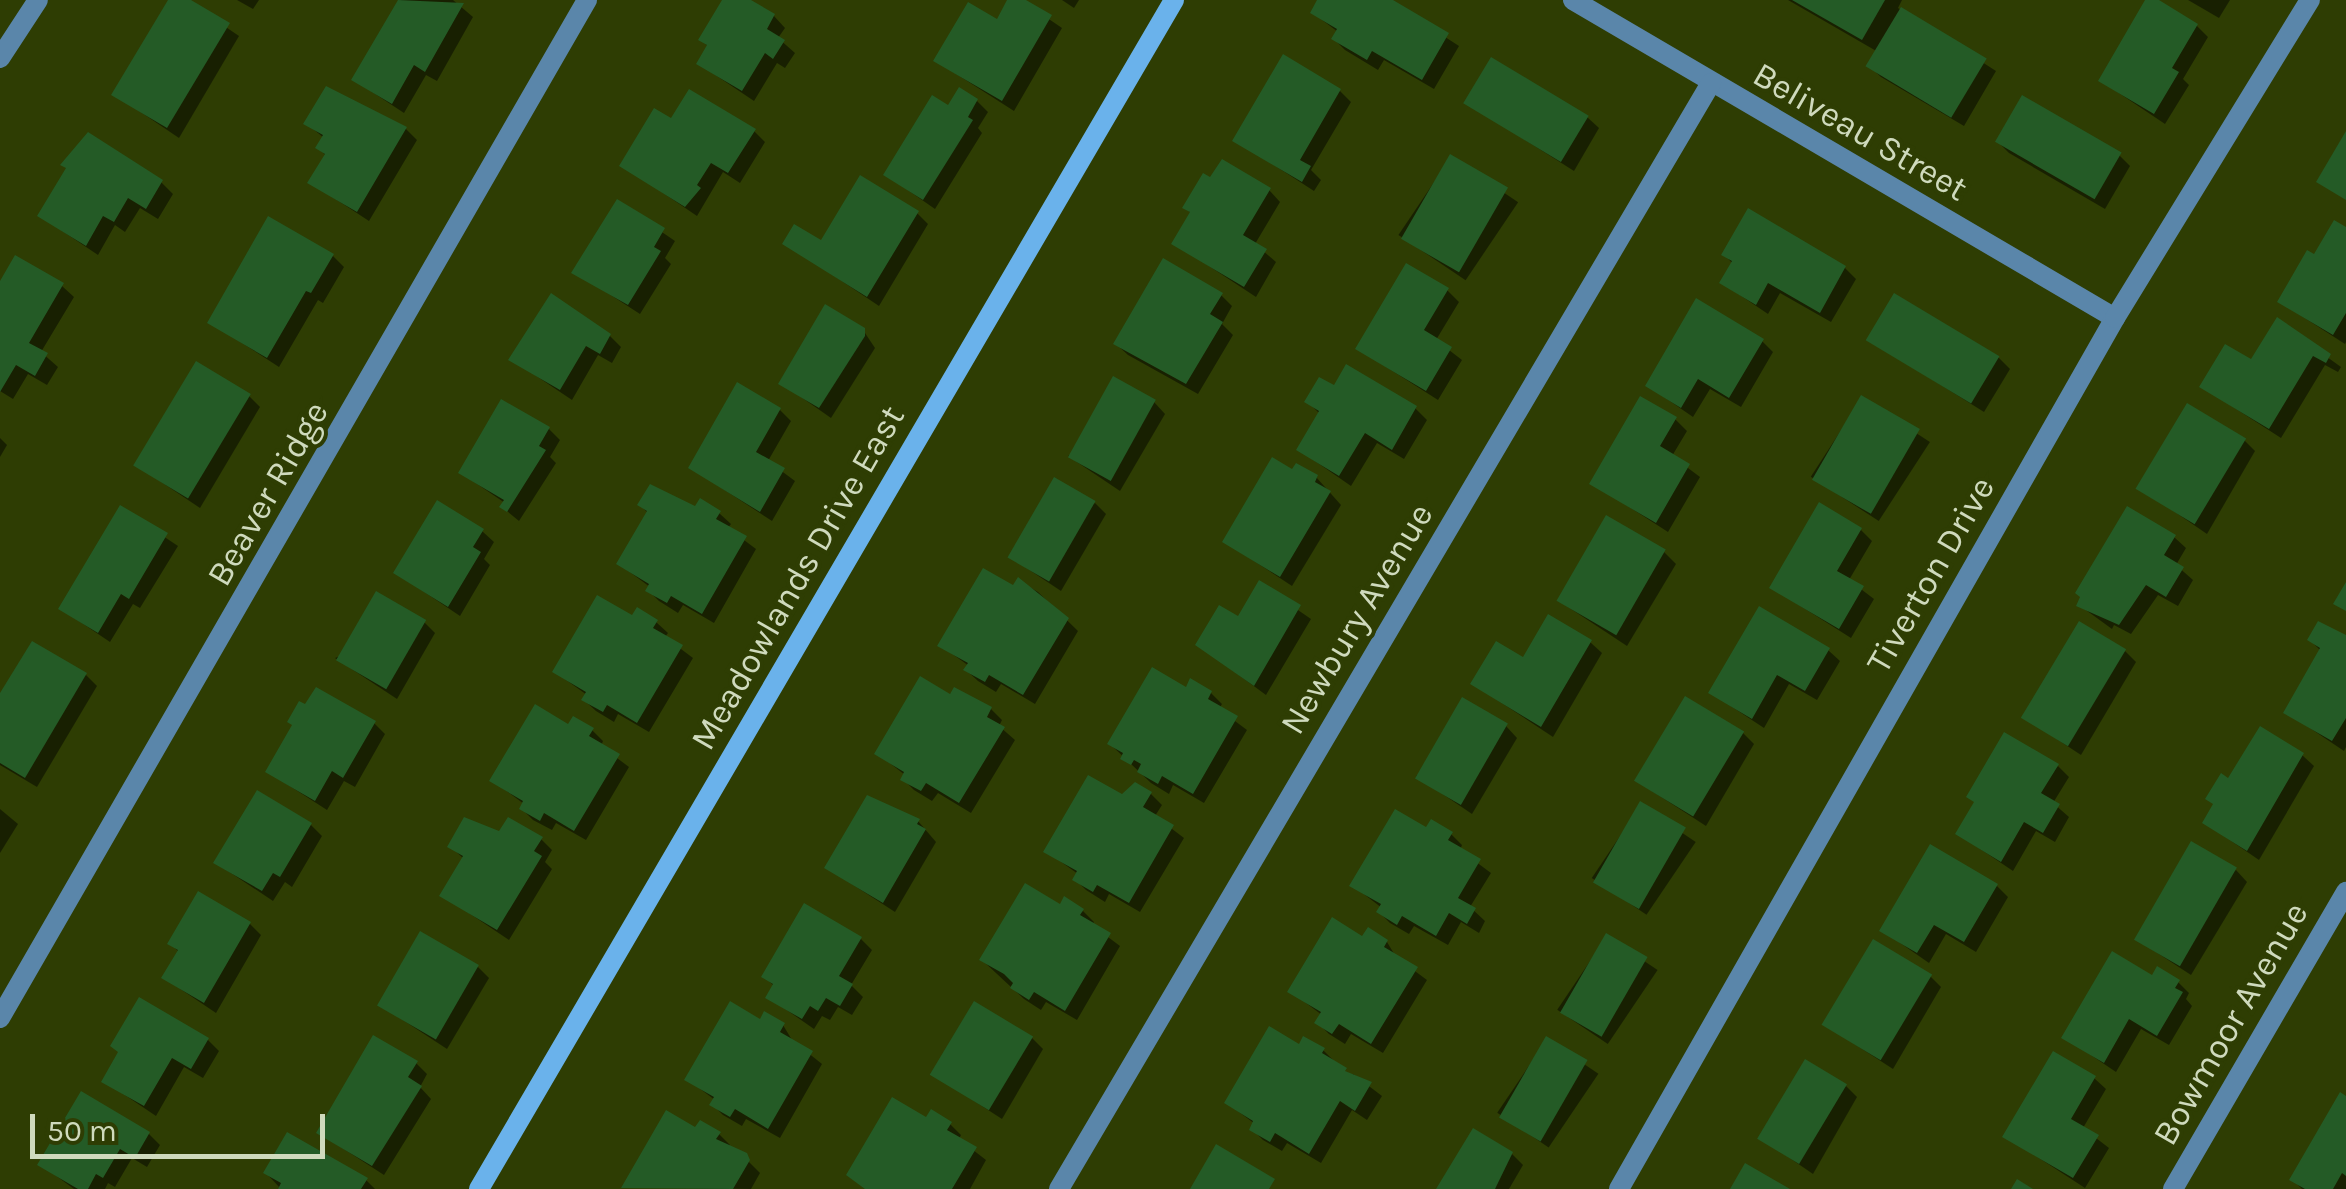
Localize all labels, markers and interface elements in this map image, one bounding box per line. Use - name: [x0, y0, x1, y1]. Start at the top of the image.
- street label: Beliveau Street: [1745, 54, 1975, 210]
- street label: Beaver Ridge: [198, 394, 338, 594]
- street label: Meadowlands Drive East: [682, 399, 914, 757]
- street label: Tiverton Drive: [1858, 469, 2004, 681]
- street label: Newbury Avenue: [1272, 496, 1442, 742]
- street label: Bowmoor Avenue: [2144, 895, 2318, 1153]
- scale bar: [35, 1094, 330, 1156]
- text: 50 m: [47, 1113, 117, 1149]

